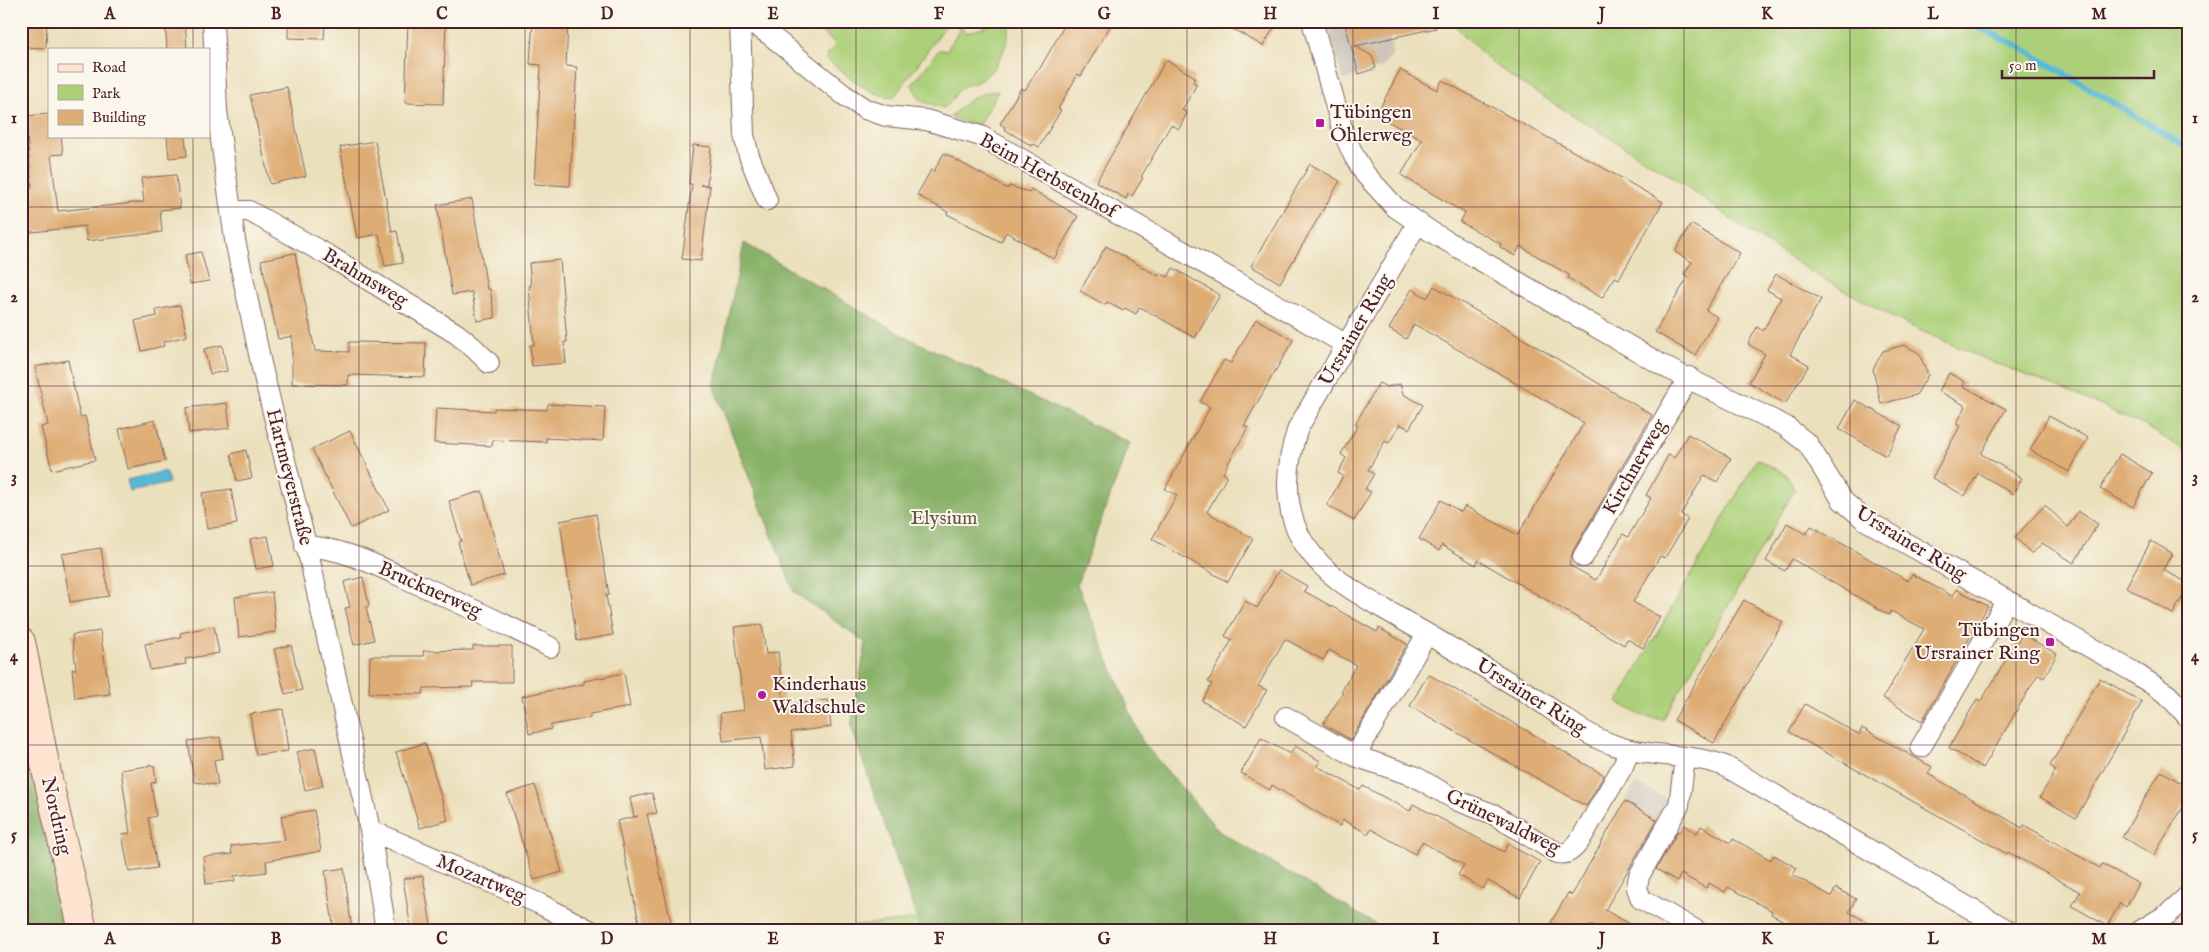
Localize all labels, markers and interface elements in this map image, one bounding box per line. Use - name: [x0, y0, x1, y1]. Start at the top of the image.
- text: A: [104, 5, 117, 25]
- text: B: [271, 5, 282, 25]
- text: C: [436, 5, 448, 25]
- text: D: [601, 5, 614, 25]
- text: E: [767, 5, 779, 25]
- text: F: [934, 5, 945, 25]
- text: G: [1098, 5, 1111, 25]
- text: H: [1263, 5, 1277, 25]
- text: I: [1433, 5, 1440, 25]
- text: J: [1597, 5, 1606, 25]
- text: K: [1761, 5, 1774, 25]
- text: L: [1927, 5, 1939, 25]
- text: M: [2091, 5, 2107, 25]
- legend: [48, 48, 210, 138]
- scale bar: [2002, 48, 2154, 80]
- text: 50 m: [2009, 56, 2037, 75]
- text: Road: [92, 58, 127, 77]
- text: Park: [92, 84, 122, 103]
- place label: Tübingen Öhlerweg: [1330, 100, 1413, 148]
- text: Building: [92, 108, 147, 127]
- text: 1: [11, 109, 17, 129]
- text: 1: [2192, 109, 2198, 129]
- marker: Tübingen Öhlerweg: [1314, 117, 1326, 129]
- street label: Beim Herbstenhof: [975, 128, 1125, 226]
- street label: Brahmsweg: [318, 243, 413, 314]
- street label: Ursrainer Ring: [1314, 268, 1399, 391]
- text: 2: [10, 288, 18, 308]
- text: 2: [2191, 288, 2199, 308]
- street label: Hartmeyerstraße: [260, 406, 318, 548]
- street label: Kirchnerweg: [1598, 414, 1673, 519]
- text: 3: [11, 468, 17, 488]
- text: 3: [2192, 468, 2198, 488]
- street label: Ursrainer Ring: [1851, 501, 1972, 588]
- park label: Elysium: [910, 506, 978, 531]
- street label: Brucknerweg: [374, 556, 487, 624]
- place label: Tübingen Ursrainer Ring: [1914, 618, 2041, 666]
- marker: Tübingen Ursrainer Ring: [2044, 636, 2056, 648]
- text: 4: [10, 647, 19, 667]
- text: 4: [2191, 647, 2200, 667]
- street label: Ursrainer Ring: [1471, 653, 1592, 742]
- place label: Kinderhaus Waldschule: [772, 672, 866, 720]
- marker: Kinderhaus Waldschule: [756, 689, 768, 701]
- street label: Nordring: [35, 774, 77, 859]
- street label: Grünewaldweg: [1442, 784, 1565, 861]
- text: 5: [11, 826, 17, 846]
- text: 5: [2192, 826, 2198, 846]
- street label: Mozartweg: [433, 849, 530, 909]
- text: A: [104, 930, 117, 950]
- text: B: [271, 930, 282, 950]
- text: C: [436, 930, 448, 950]
- text: D: [601, 930, 614, 950]
- text: E: [767, 930, 779, 950]
- text: F: [934, 930, 945, 950]
- text: G: [1098, 930, 1111, 950]
- text: H: [1263, 930, 1277, 950]
- text: I: [1433, 930, 1440, 950]
- text: J: [1597, 930, 1606, 950]
- text: K: [1761, 930, 1774, 950]
- text: L: [1927, 930, 1939, 950]
- text: M: [2091, 930, 2107, 950]

